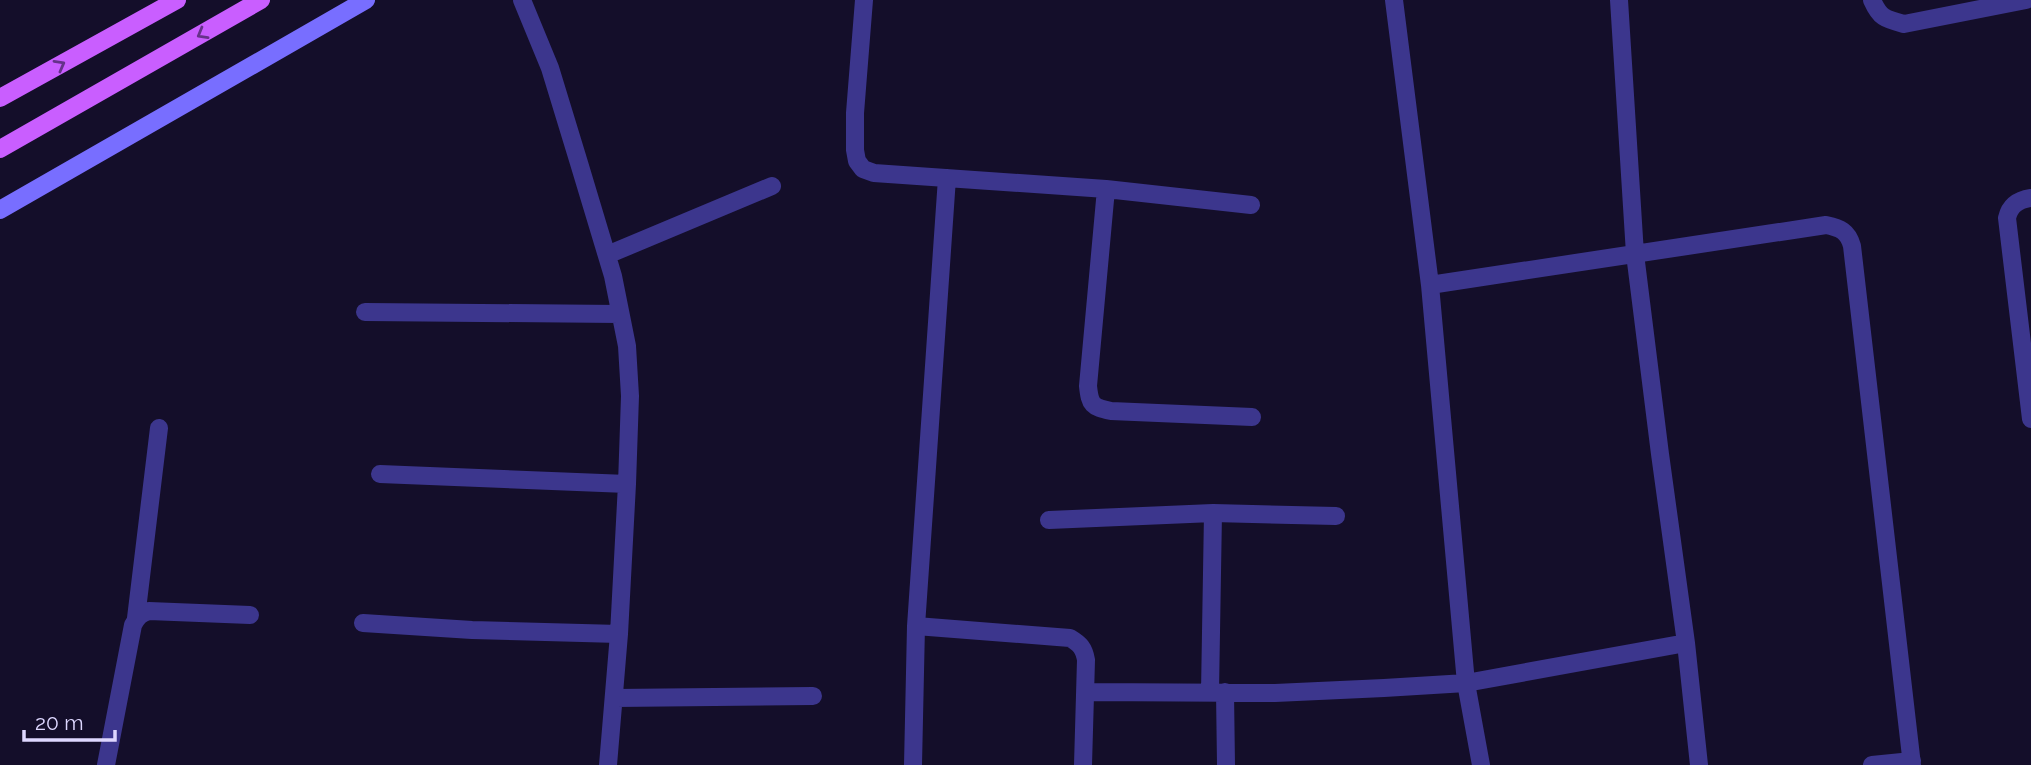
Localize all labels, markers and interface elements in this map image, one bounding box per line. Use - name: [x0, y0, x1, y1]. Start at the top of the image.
- one-way arrow: [197, 26, 209, 39]
- one-way arrow: [52, 60, 65, 73]
- scale bar: [24, 698, 116, 742]
- text: 20 m: [35, 710, 83, 735]

